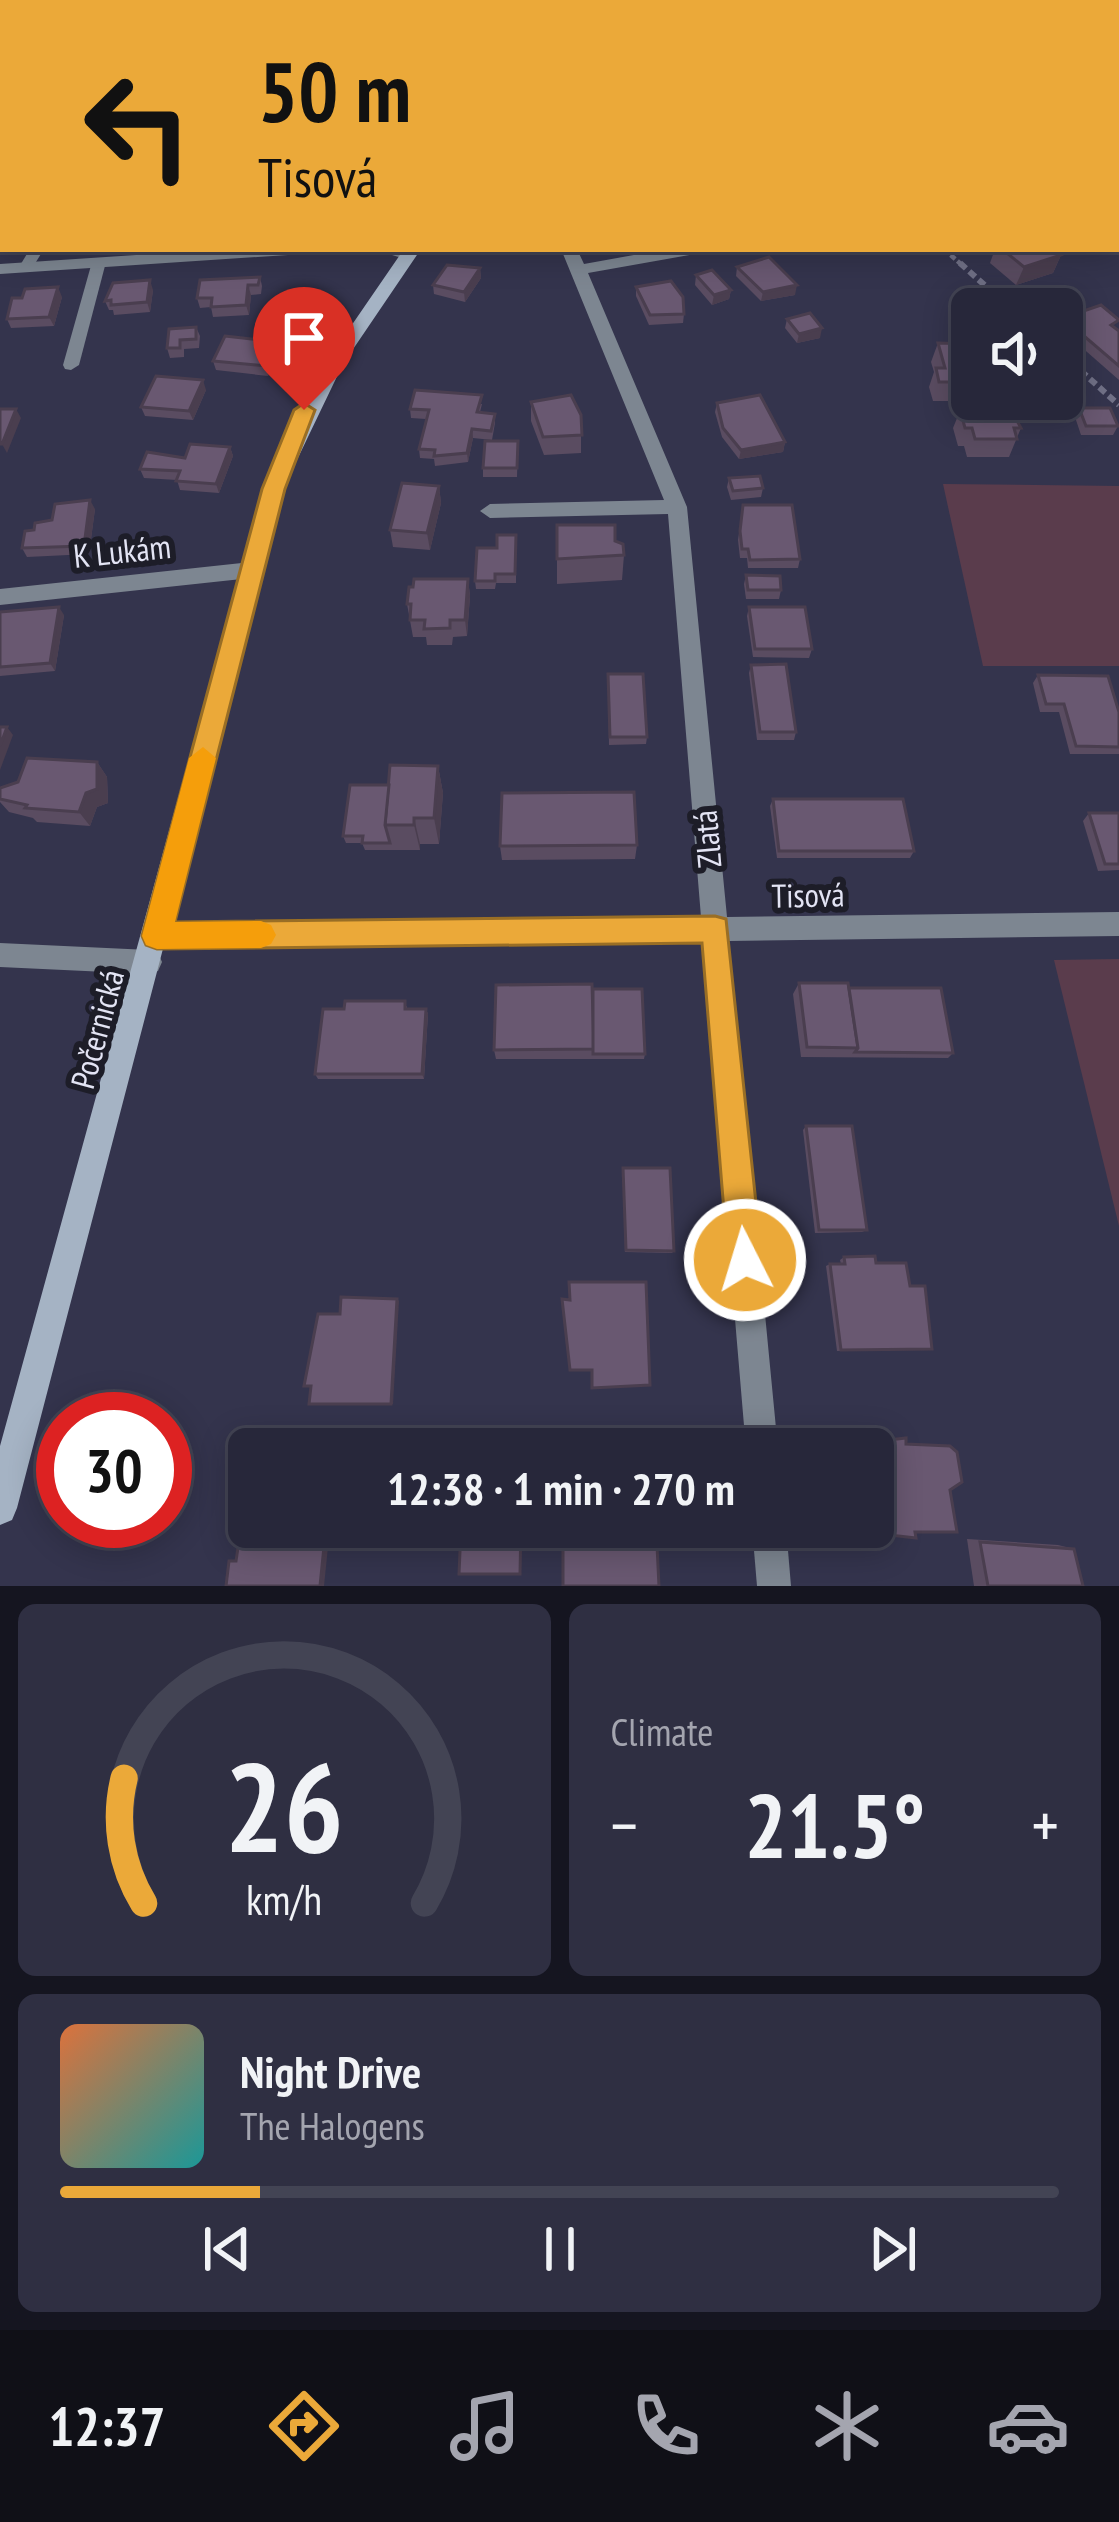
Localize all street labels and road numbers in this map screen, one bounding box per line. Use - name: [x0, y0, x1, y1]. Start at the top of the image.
- street label: K Lukám: [71, 524, 173, 577]
- street label: Zlatá: [683, 808, 730, 870]
- street label: Tisová: [771, 872, 845, 917]
- street label: Počernická: [60, 965, 133, 1093]

